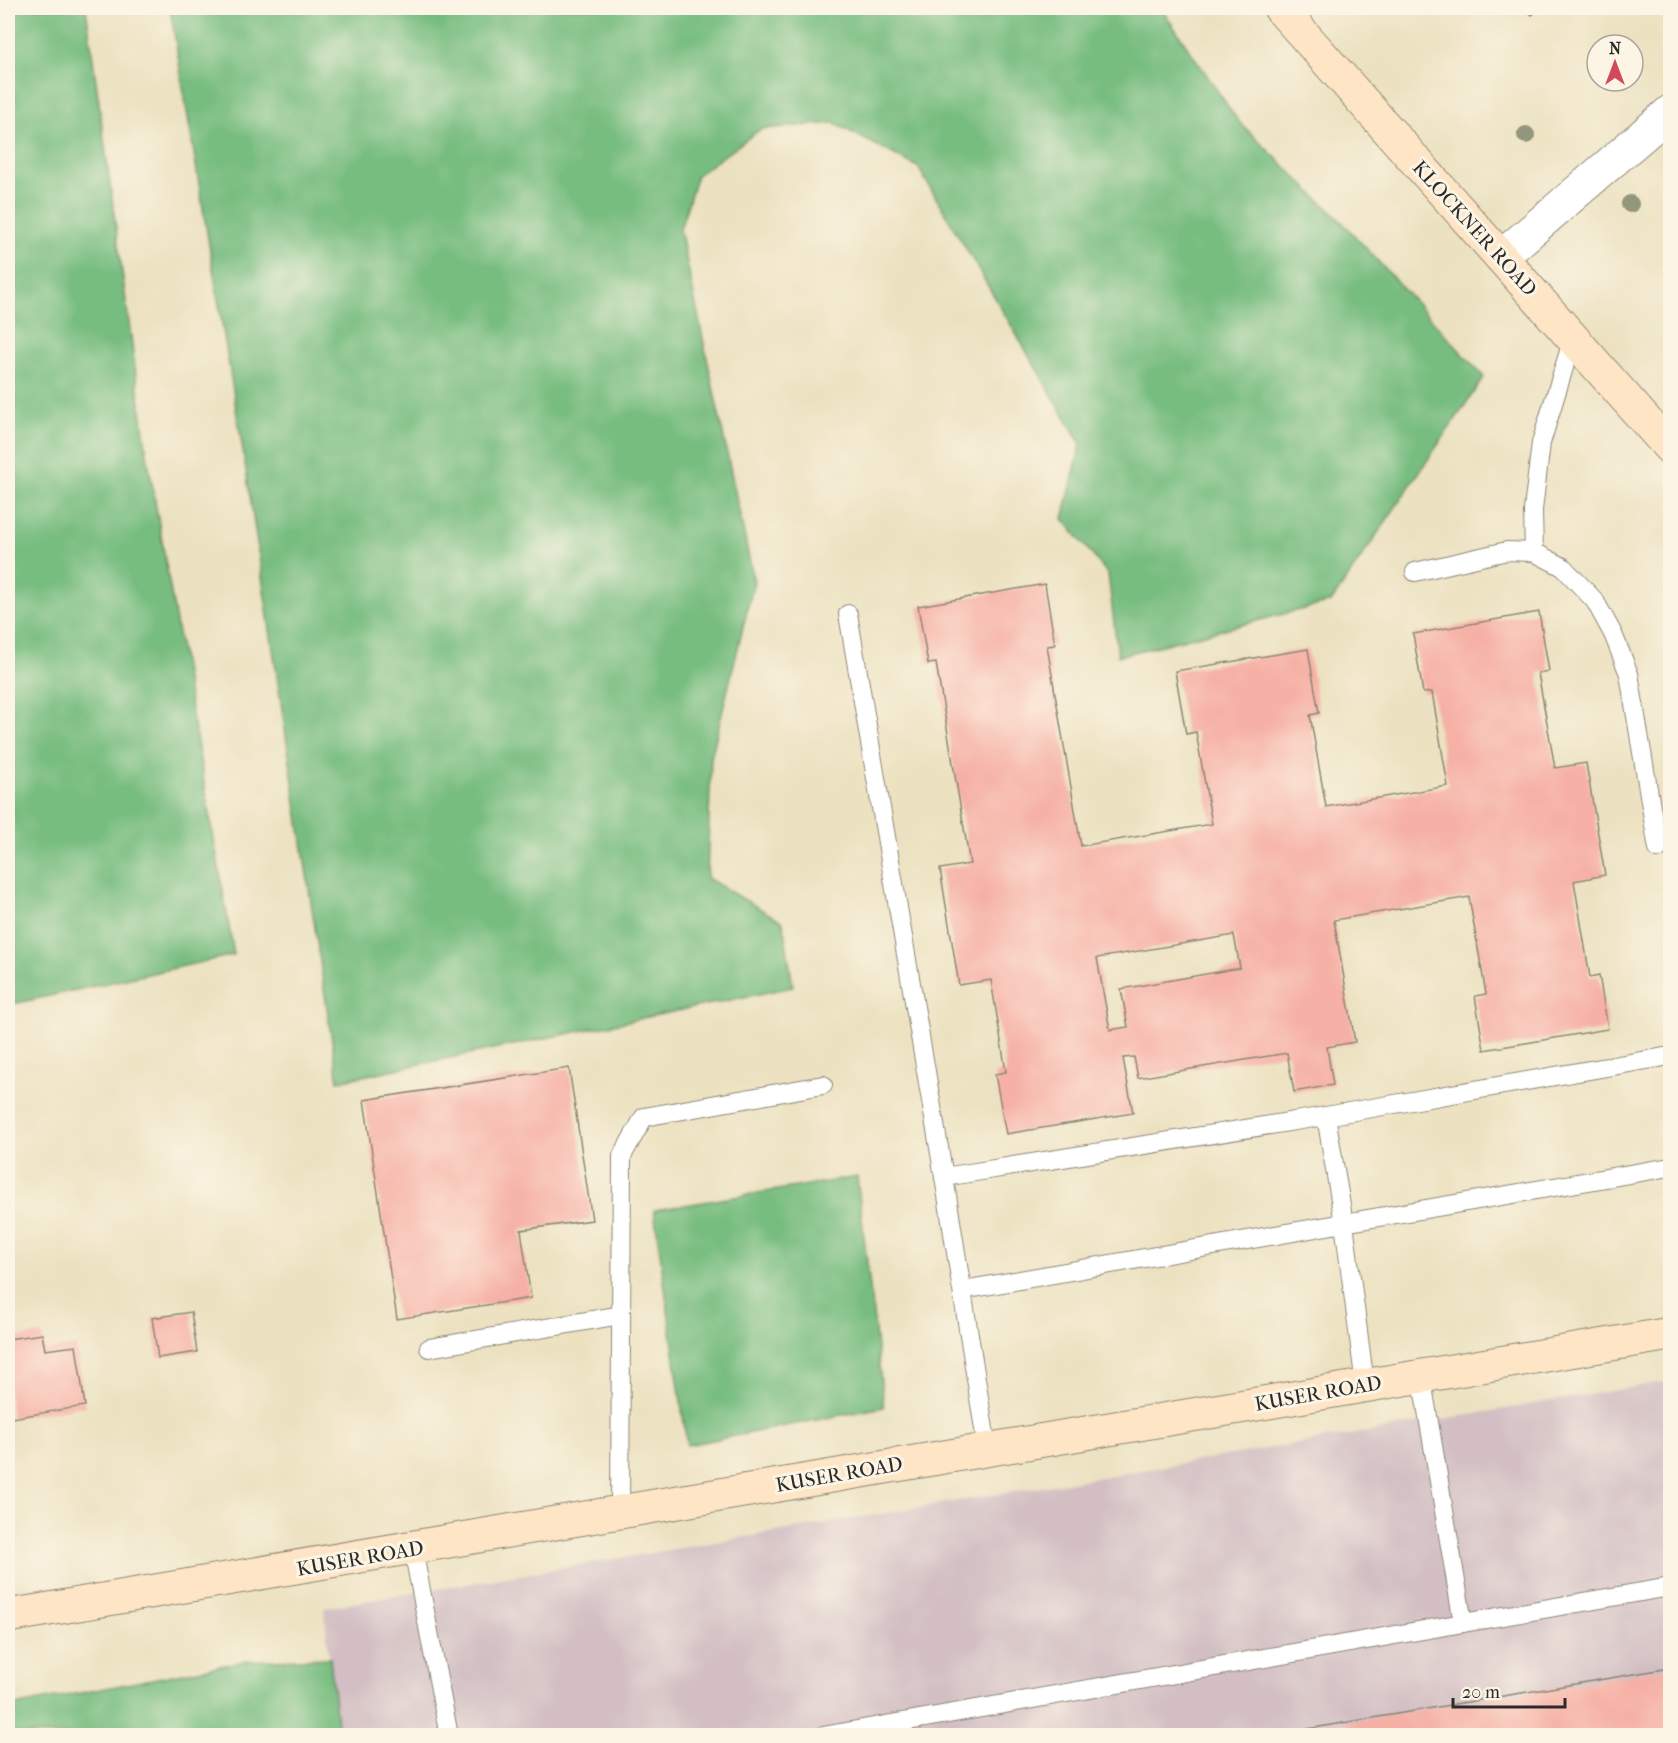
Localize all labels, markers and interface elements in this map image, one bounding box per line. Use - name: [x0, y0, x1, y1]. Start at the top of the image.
- north arrow: [1585, 33, 1645, 93]
- text: N: [1609, 39, 1622, 58]
- street label: KLOCKNER ROAD: [1408, 156, 1541, 301]
- street label: KUSER ROAD: [1253, 1371, 1383, 1416]
- street label: KUSER ROAD: [774, 1452, 904, 1497]
- street label: KUSER ROAD: [295, 1536, 425, 1581]
- scale bar: [1453, 1671, 1566, 1709]
- text: 20 m: [1462, 1682, 1500, 1703]

